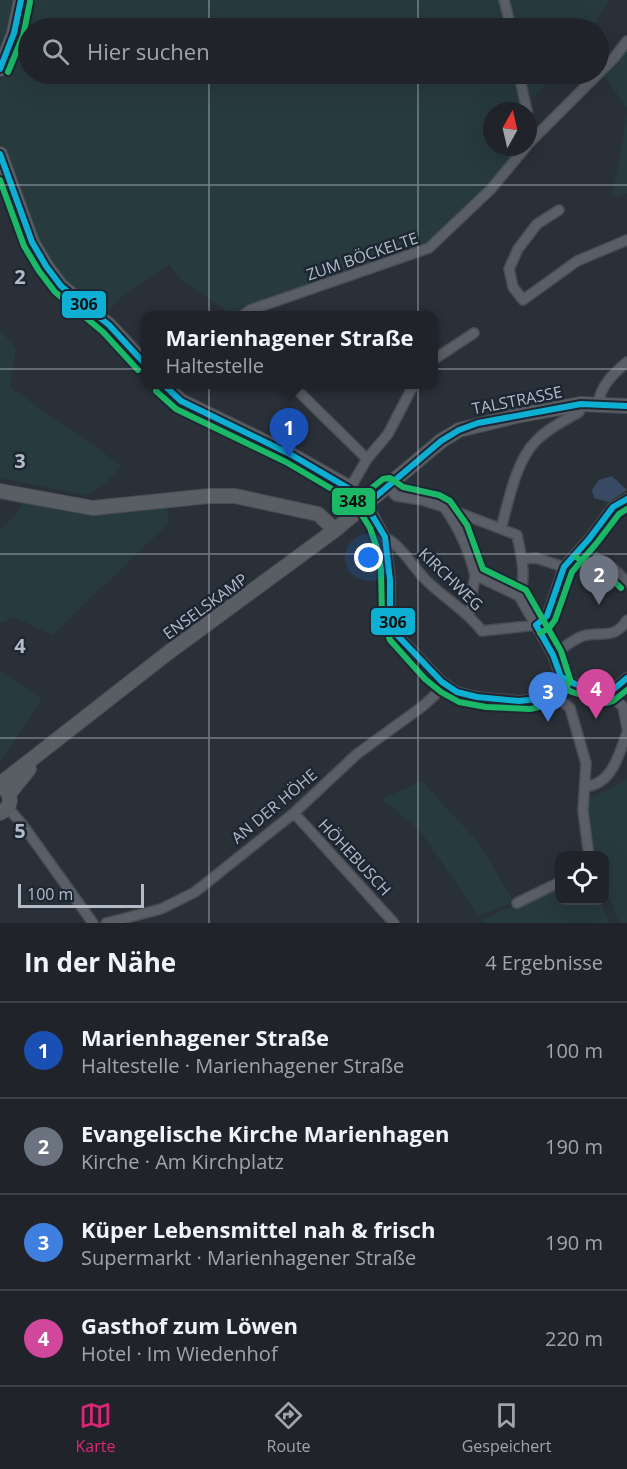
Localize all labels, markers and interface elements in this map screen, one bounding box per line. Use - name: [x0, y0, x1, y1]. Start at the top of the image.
- search box: [18, 18, 609, 84]
- icon: search: [39, 35, 72, 68]
- text: Hier suchen: [87, 36, 210, 66]
- north arrow: [483, 102, 537, 156]
- street label: ZUM BÖCKELTE: [303, 227, 421, 285]
- text: 2: [14, 263, 26, 290]
- line badge: 306: [61, 290, 107, 319]
- text: 306: [70, 293, 98, 315]
- popup: [141, 311, 438, 389]
- text: Marienhagener Straße: [165, 322, 414, 352]
- text: Haltestelle: [165, 352, 264, 379]
- street label: TALSTRASSE: [470, 380, 564, 420]
- pin: 1: [270, 408, 308, 458]
- text: 3: [14, 447, 26, 474]
- line badge: 348: [331, 487, 376, 516]
- text: 348: [339, 490, 367, 512]
- your location: [354, 543, 383, 572]
- street label: KIRCHWEG: [414, 543, 488, 615]
- pin: 2: [580, 556, 618, 605]
- street label: ENSELSKAMP: [158, 568, 252, 644]
- line badge: 306: [370, 607, 416, 636]
- text: 306: [379, 611, 407, 633]
- text: 4: [14, 632, 26, 659]
- pin: 4: [576, 670, 616, 719]
- pin: 3: [528, 672, 568, 722]
- street label: AN DER HÖHE: [226, 764, 322, 848]
- street label: HÖHEBUSCH: [314, 814, 396, 900]
- text: 5: [14, 817, 26, 844]
- map controls: [555, 851, 609, 905]
- button: locate: [555, 851, 609, 905]
- scale bar: [18, 881, 144, 908]
- text: 100 m: [27, 883, 73, 905]
- text: In der Nähe: [24, 944, 176, 980]
- text: 4 Ergebnisse: [485, 949, 603, 976]
- text: Marienhagener Straße: [81, 1022, 329, 1052]
- text: 1: [38, 1037, 49, 1064]
- text: 100 m: [545, 1037, 603, 1064]
- text: Haltestelle · Marienhagener Straße: [81, 1052, 404, 1079]
- text: Evangelische Kirche Marienhagen: [81, 1118, 449, 1148]
- text: 2: [38, 1133, 49, 1160]
- text: 190 m: [545, 1133, 603, 1160]
- text: Kirche · Am Kirchplatz: [81, 1148, 284, 1175]
- text: Küper Lebensmittel nah & frisch: [81, 1214, 435, 1244]
- text: 3: [38, 1229, 49, 1256]
- text: 190 m: [545, 1229, 603, 1256]
- text: Supermarkt · Marienhagener Straße: [81, 1244, 416, 1271]
- text: Gasthof zum Löwen: [81, 1310, 298, 1340]
- text: 4: [38, 1325, 49, 1352]
- text: 220 m: [545, 1325, 603, 1352]
- text: Hotel · Im Wiedenhof: [81, 1340, 278, 1367]
- tab: Karte: [76, 1399, 115, 1457]
- tab: Route: [267, 1399, 311, 1457]
- tab: Gespeichert: [462, 1399, 551, 1457]

